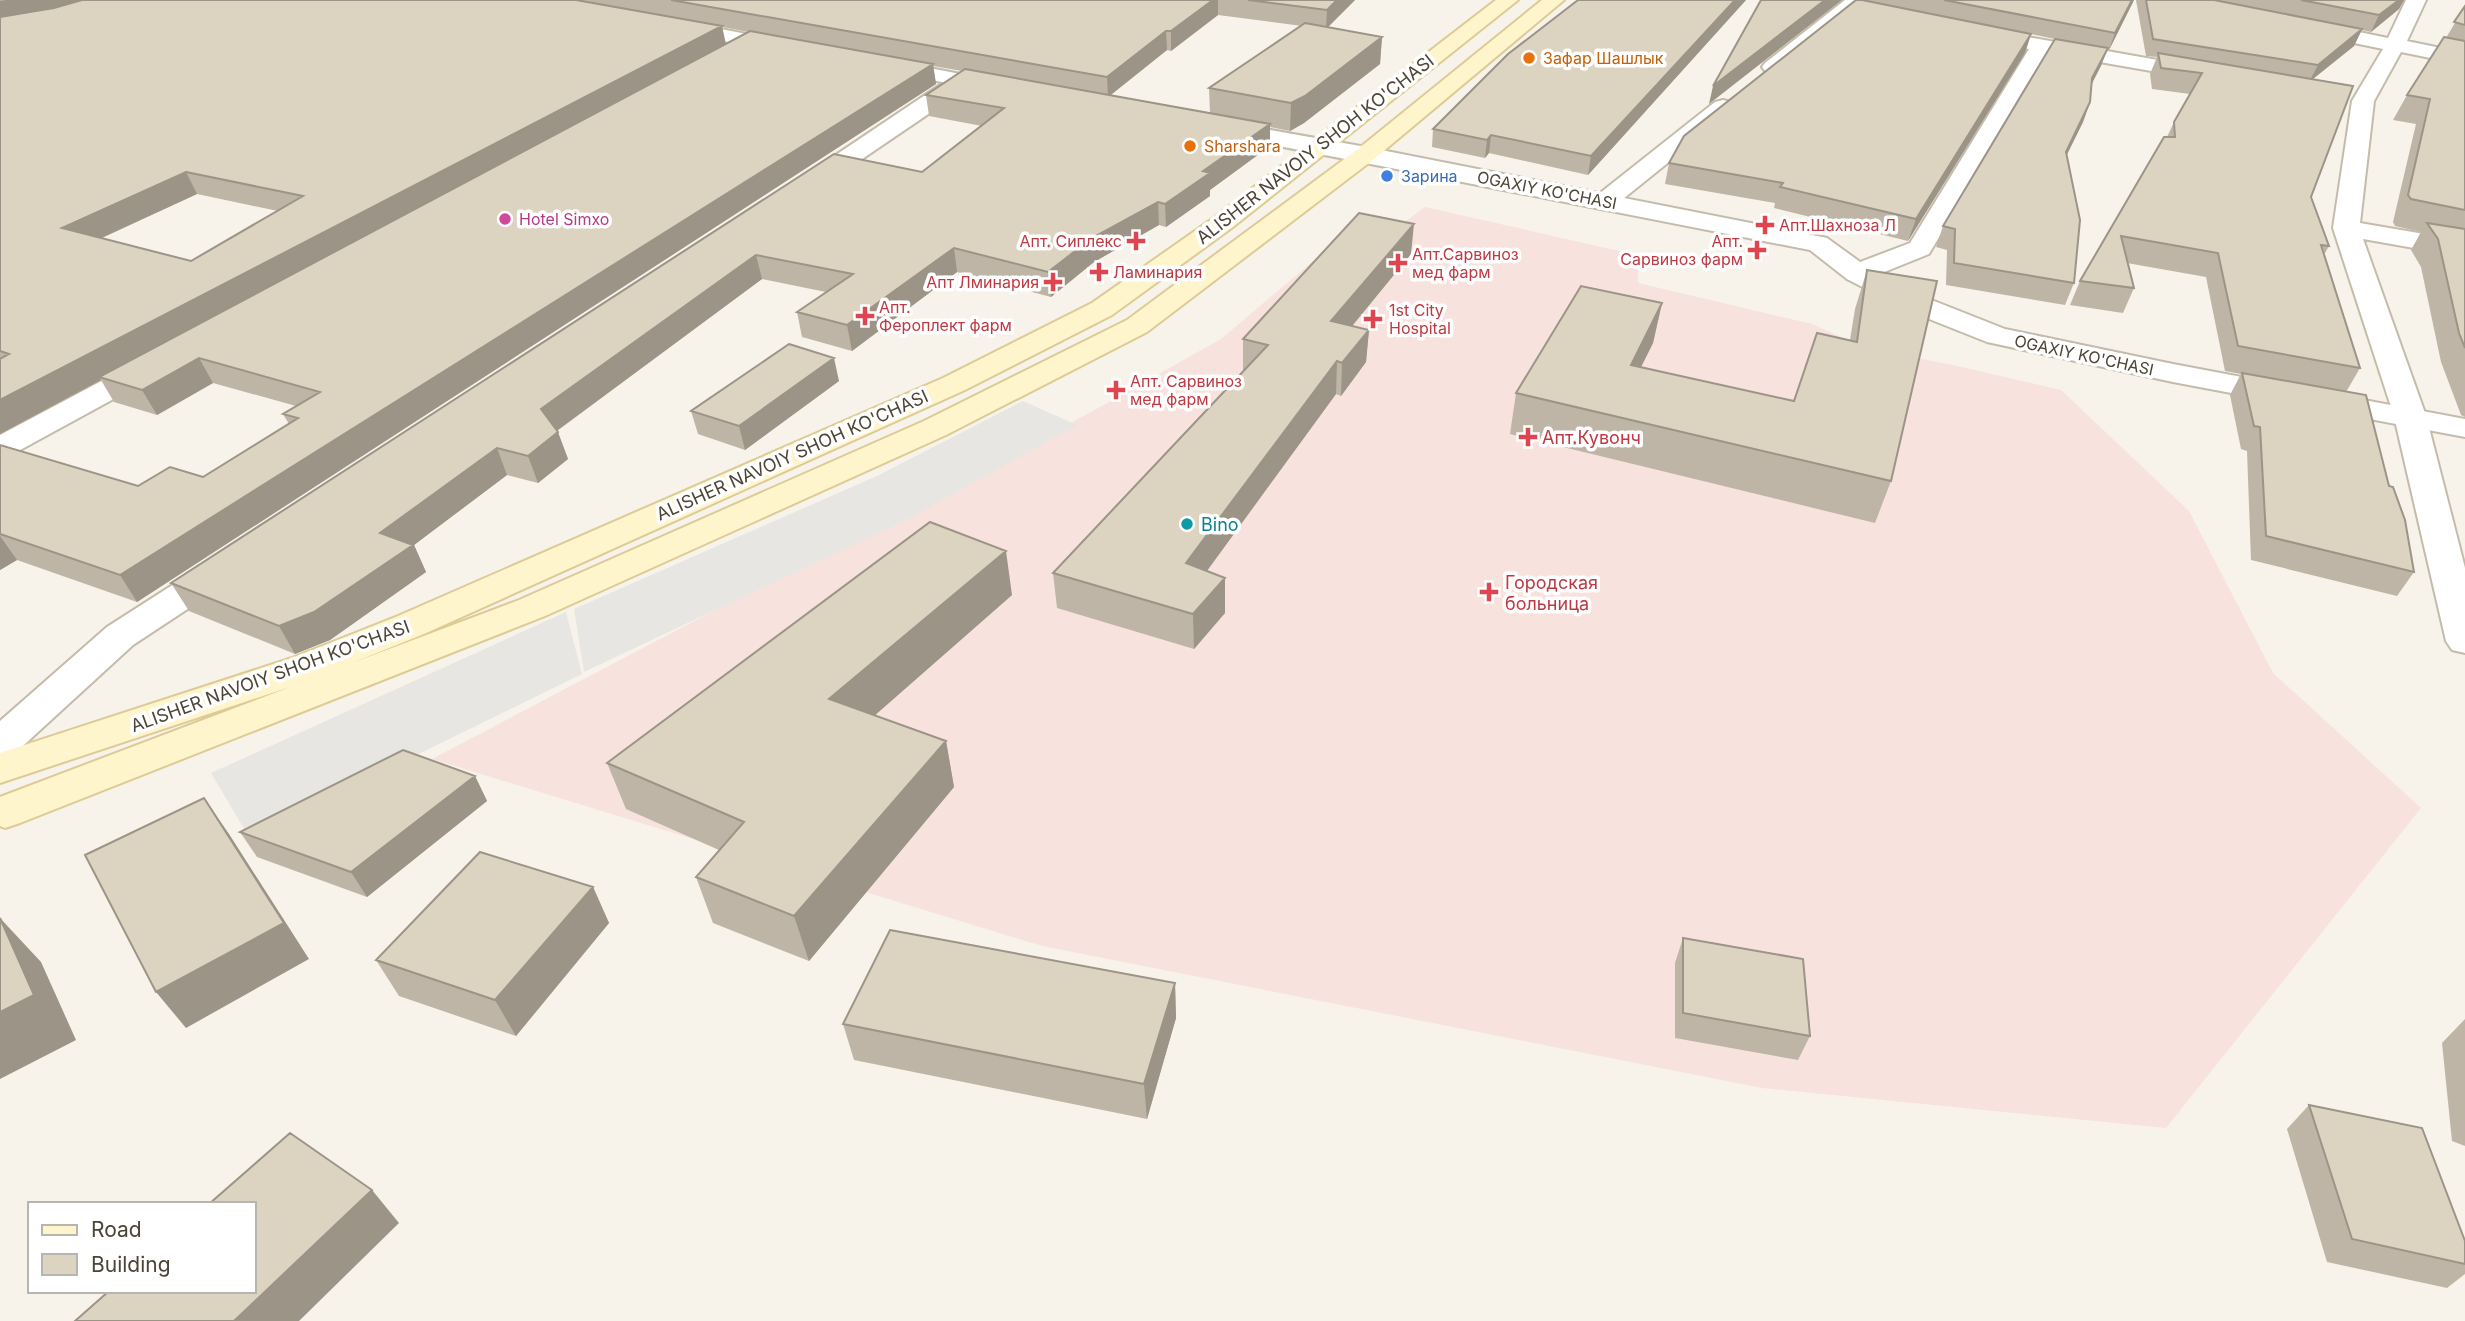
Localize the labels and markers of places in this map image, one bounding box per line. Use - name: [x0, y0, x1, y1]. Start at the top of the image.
- place label: Зафар Шашлык: [1543, 48, 1664, 68]
- marker: Зафар Шашлык: [1521, 50, 1537, 66]
- place label: Sharshara: [1204, 136, 1281, 156]
- marker: Sharshara: [1182, 138, 1198, 154]
- place label: Зарина: [1401, 166, 1458, 186]
- marker: Зарина: [1379, 168, 1395, 184]
- place label: Hotel Simxo: [519, 209, 609, 229]
- marker: Hotel Simxo: [497, 211, 513, 227]
- place label: Апт.Шахноза Л: [1779, 215, 1896, 235]
- marker: Апт.Шахноза Л: [1757, 217, 1773, 233]
- place label: Апт. Сиплекс: [1019, 231, 1122, 251]
- place label: Апт. Сарвиноз фарм: [1620, 231, 1743, 269]
- marker: Апт. Сиплекс: [1128, 233, 1144, 249]
- marker: Апт. Сарвиноз фарм: [1749, 242, 1765, 258]
- place label: Апт.Сарвиноз мед фарм: [1412, 244, 1519, 282]
- marker: Апт.Сарвиноз мед фарм: [1390, 255, 1406, 271]
- place label: Ламинария: [1113, 262, 1202, 282]
- marker: Ламинария: [1091, 264, 1107, 280]
- place label: Апт Лминария: [926, 272, 1039, 292]
- marker: Апт Лминария: [1045, 274, 1061, 290]
- place label: Апт. Фероплект фарм: [879, 297, 1012, 335]
- place label: 1st City Hospital: [1389, 300, 1451, 338]
- marker: Апт. Фероплект фарм: [857, 308, 873, 324]
- marker: 1st City Hospital: [1363, 309, 1383, 329]
- place label: Апт. Сарвиноз мед фарм: [1130, 371, 1242, 409]
- marker: Апт. Сарвиноз мед фарм: [1108, 382, 1124, 398]
- place label: Апт.Кувонч: [1542, 427, 1641, 448]
- marker: Апт.Кувонч: [1520, 429, 1536, 445]
- place label: Bino: [1201, 514, 1239, 535]
- marker: Bino: [1179, 516, 1195, 532]
- place label: Городская больница: [1505, 572, 1598, 614]
- marker: Городская больница: [1479, 582, 1499, 602]

